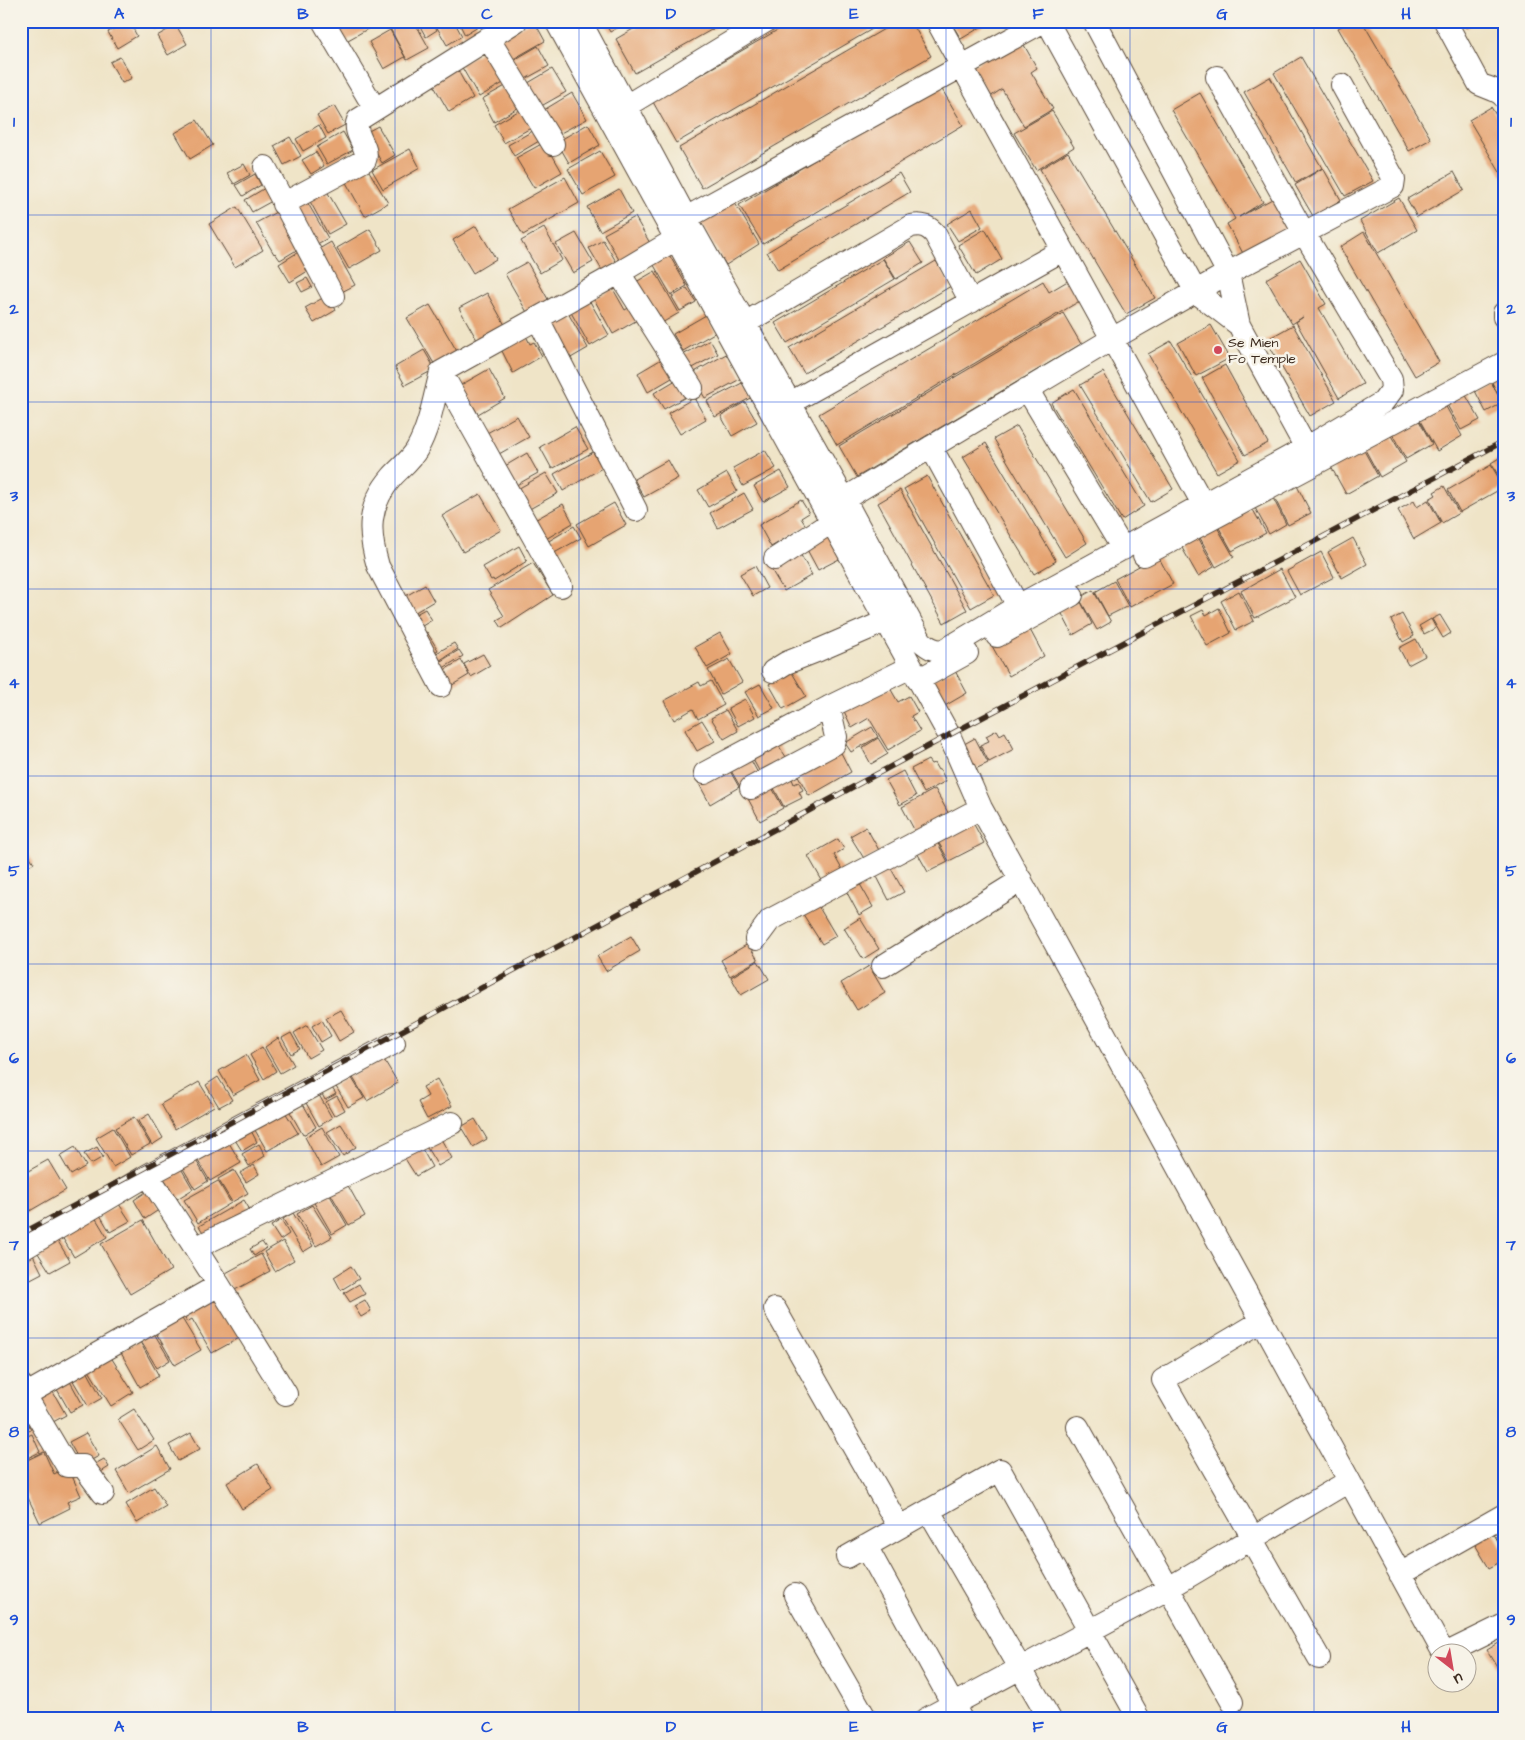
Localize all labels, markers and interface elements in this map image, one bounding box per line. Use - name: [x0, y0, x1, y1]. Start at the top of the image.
- text: A: [114, 3, 125, 25]
- text: B: [297, 3, 309, 25]
- text: C: [481, 3, 493, 25]
- text: D: [666, 3, 677, 25]
- text: E: [849, 3, 859, 25]
- text: F: [1032, 3, 1044, 25]
- text: G: [1216, 3, 1228, 25]
- text: H: [1401, 3, 1411, 25]
- text: 1: [13, 111, 16, 133]
- text: 1: [1510, 111, 1513, 133]
- text: 2: [8, 298, 19, 320]
- text: 2: [1505, 298, 1516, 320]
- place label: Se Mien Fo Temple: [1228, 333, 1296, 369]
- marker: Se Mien Fo Temple: [1212, 344, 1224, 356]
- text: 3: [9, 485, 19, 507]
- text: 3: [1506, 485, 1516, 507]
- text: 4: [9, 672, 20, 694]
- text: 4: [1506, 672, 1517, 694]
- text: 5: [8, 860, 20, 882]
- text: 5: [1505, 860, 1517, 882]
- text: 6: [9, 1047, 19, 1069]
- text: 6: [1506, 1047, 1516, 1069]
- text: 7: [8, 1234, 19, 1256]
- text: 7: [1505, 1234, 1516, 1256]
- text: 8: [9, 1421, 20, 1443]
- text: 8: [1506, 1421, 1517, 1443]
- text: 9: [9, 1609, 19, 1631]
- text: 9: [1506, 1609, 1516, 1631]
- north arrow: [1428, 1642, 1478, 1692]
- text: U: [1450, 1668, 1467, 1689]
- text: A: [114, 1716, 125, 1738]
- text: B: [297, 1716, 309, 1738]
- text: C: [481, 1716, 493, 1738]
- text: D: [666, 1716, 677, 1738]
- text: E: [849, 1716, 859, 1738]
- text: F: [1032, 1716, 1044, 1738]
- text: G: [1216, 1716, 1228, 1738]
- text: H: [1401, 1716, 1411, 1738]

